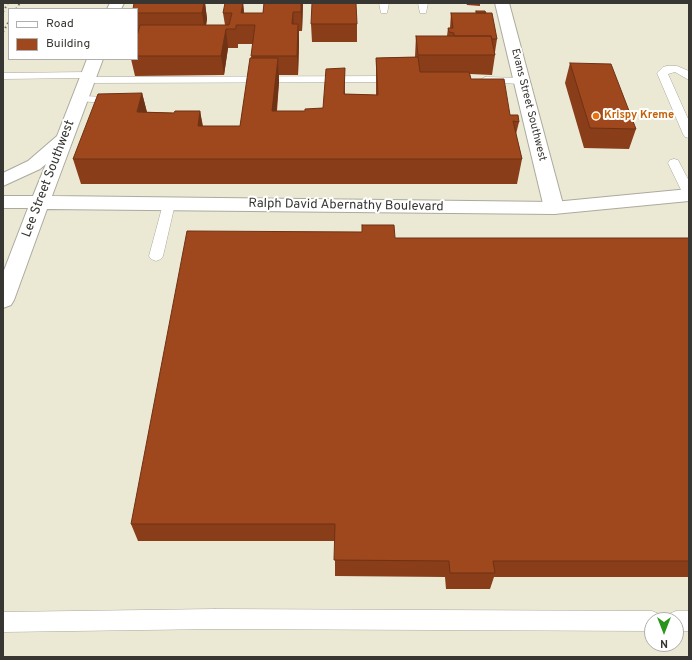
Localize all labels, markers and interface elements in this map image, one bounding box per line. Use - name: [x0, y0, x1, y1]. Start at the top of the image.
- legend: [8, 8, 138, 60]
- text: Road: [46, 16, 74, 32]
- text: Building: [46, 36, 90, 52]
- street label: Evans Street Southwest: [508, 47, 548, 163]
- place label: Krispy Kreme: [604, 109, 674, 123]
- marker: Krispy Kreme: [591, 111, 601, 121]
- street label: Lee Street Southwest: [19, 118, 79, 240]
- street label: Ralph David Abernathy Boulevard: [248, 196, 444, 216]
- north arrow: [644, 612, 684, 652]
- text: N: [660, 636, 668, 650]

